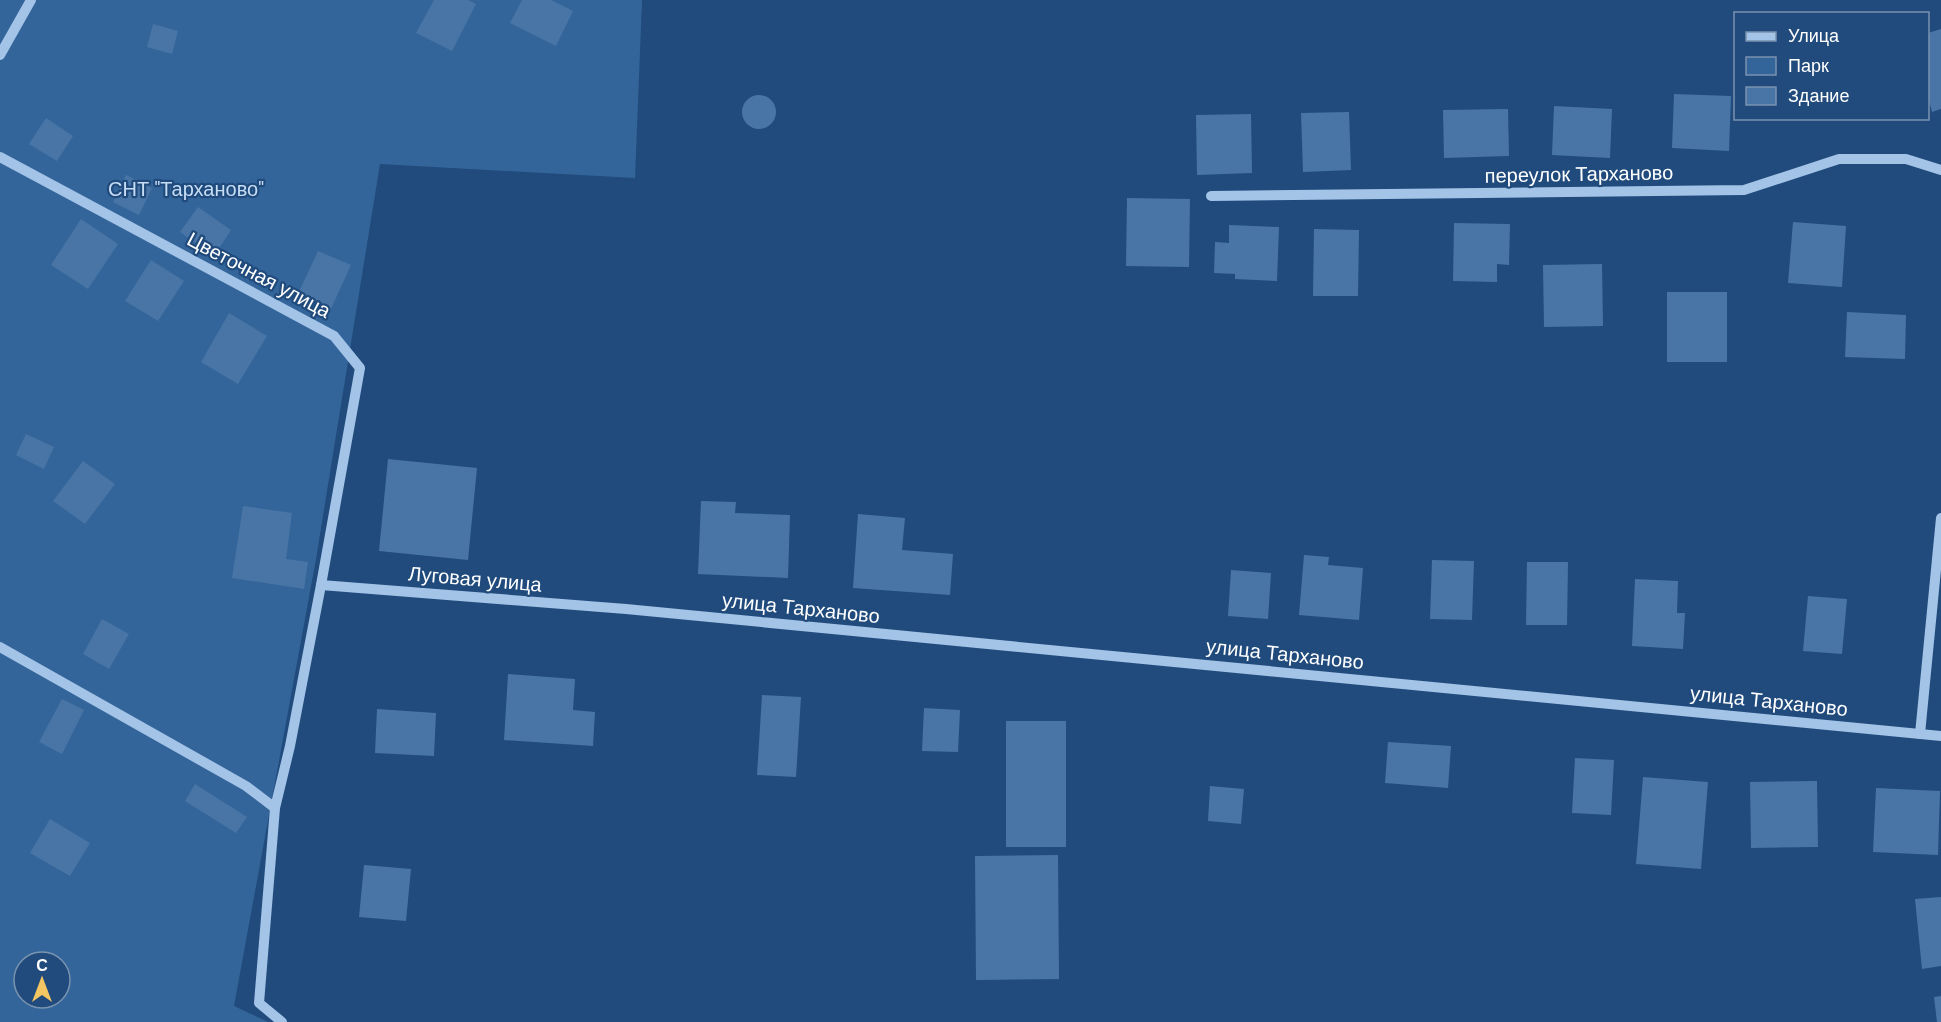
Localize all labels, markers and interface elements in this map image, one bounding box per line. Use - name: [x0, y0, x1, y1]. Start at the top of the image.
- legend: [1734, 12, 1929, 120]
- text: Улица: [1788, 24, 1840, 48]
- text: Парк: [1788, 54, 1829, 78]
- text: Здание: [1788, 84, 1849, 108]
- street label: переулок Тарханово: [1485, 159, 1673, 189]
- park label: СНТ "Тарханово": [108, 176, 264, 202]
- street label: Цветочная улица: [183, 226, 336, 324]
- street label: Луговая улица: [407, 560, 544, 598]
- street label: улица Тарханово: [721, 587, 881, 629]
- street label: улица Тарханово: [1205, 633, 1365, 675]
- street label: улица Тарханово: [1689, 680, 1849, 722]
- north arrow: [12, 950, 72, 1010]
- text: С: [36, 955, 48, 976]

